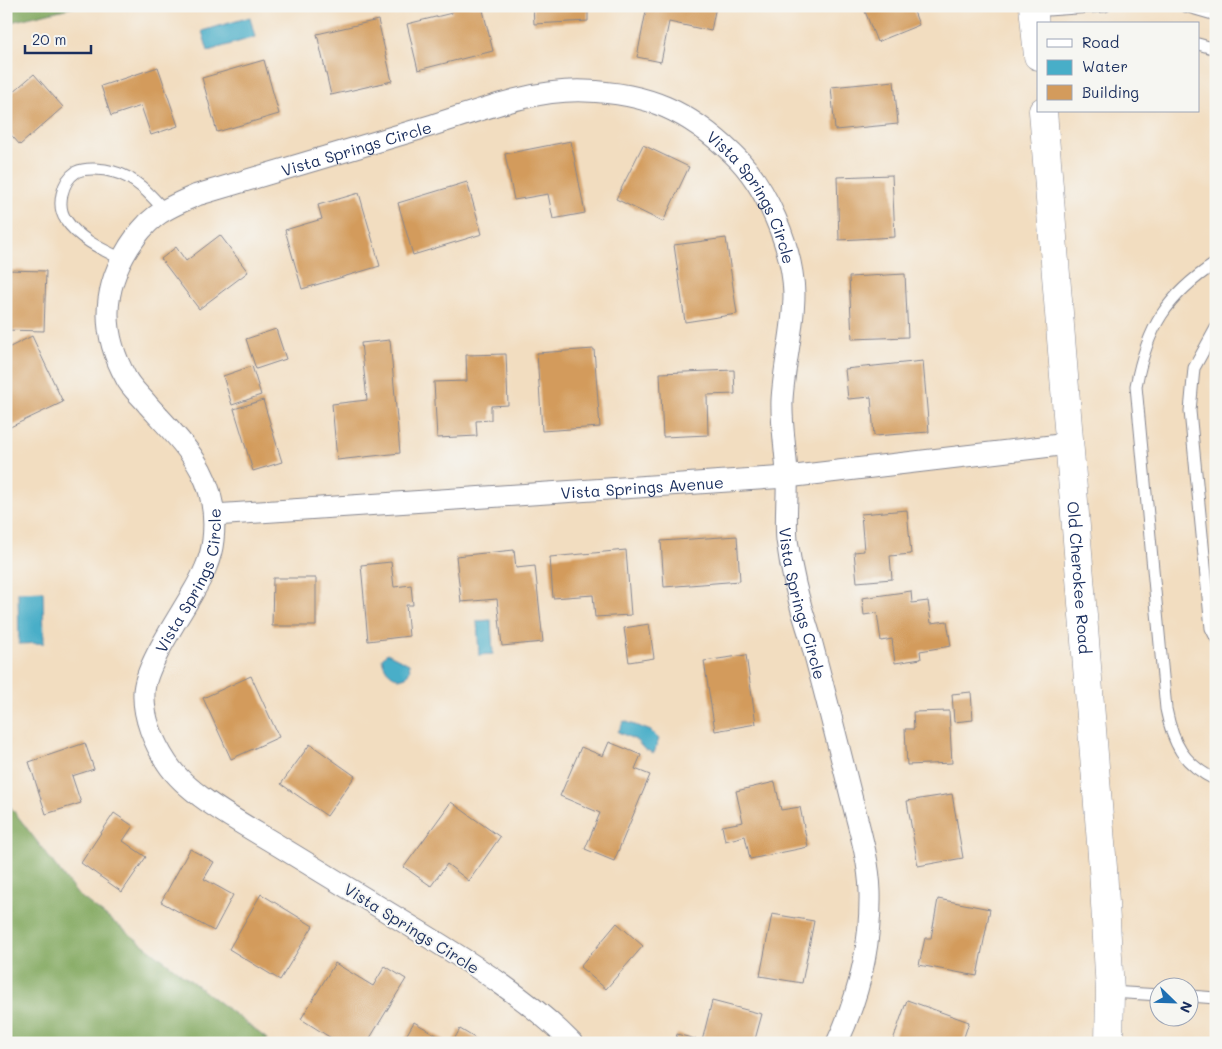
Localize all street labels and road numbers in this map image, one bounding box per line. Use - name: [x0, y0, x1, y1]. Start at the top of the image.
- street label: Vista Springs Circle: [279, 116, 434, 180]
- street label: Vista Springs Circle: [703, 125, 800, 266]
- street label: Vista Springs Avenue: [560, 471, 724, 502]
- street label: Old Cherokee Road: [1063, 500, 1096, 655]
- street label: Vista Springs Circle: [150, 508, 225, 656]
- street label: Vista Springs Circle: [776, 527, 831, 682]
- street label: Vista Springs Circle: [340, 878, 484, 978]

